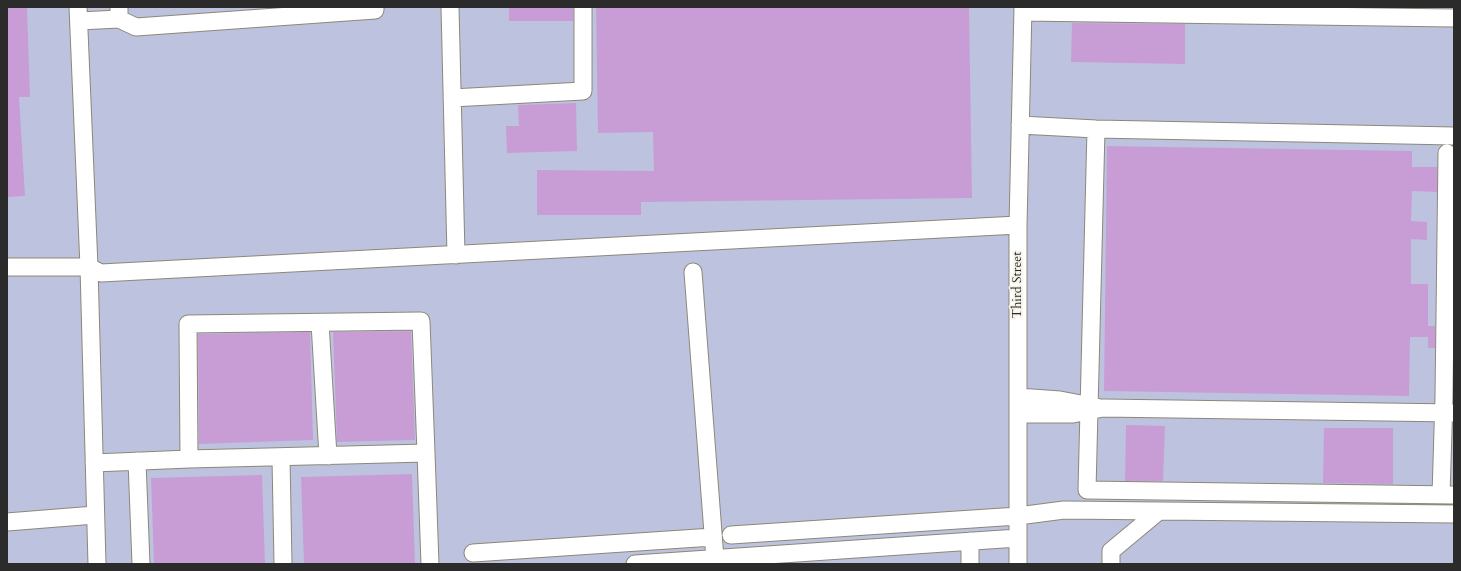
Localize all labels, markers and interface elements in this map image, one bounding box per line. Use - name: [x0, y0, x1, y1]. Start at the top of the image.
- street label: Third Street: [1010, 252, 1026, 318]

